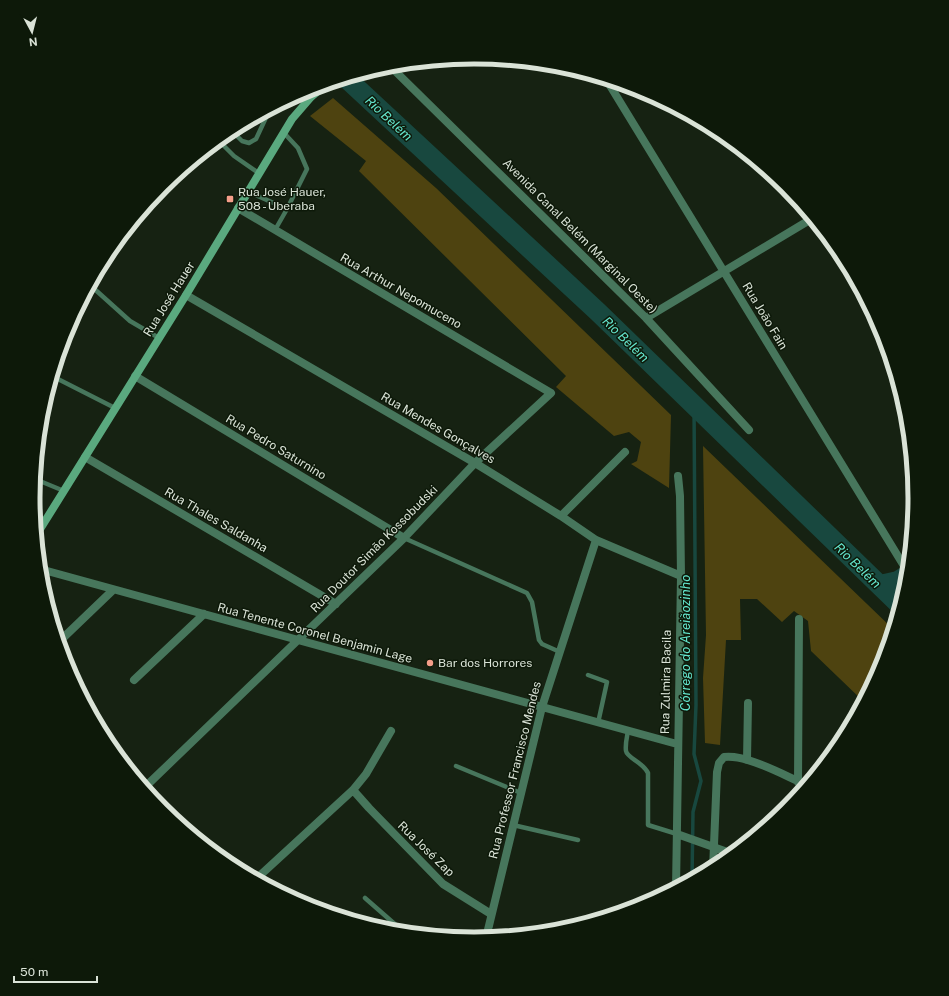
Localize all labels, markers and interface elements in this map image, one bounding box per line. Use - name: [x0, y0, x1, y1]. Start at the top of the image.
- north arrow: [12, 12, 52, 52]
- text: N: [28, 35, 38, 48]
- water label: Rio Belém: [362, 93, 415, 144]
- street label: Avenida Canal Belém (Marginal Oeste): [500, 156, 660, 316]
- place label: Rua José Hauer, 508 - Uberaba: [238, 185, 326, 213]
- marker: Rua José Hauer, 508 - Uberaba: [225, 194, 235, 204]
- street label: Rua Arthur Nepomuceno: [338, 250, 464, 332]
- street label: Rua José Hauer: [140, 259, 198, 339]
- street label: Rua João Fain: [739, 280, 791, 352]
- water label: Rio Belém: [599, 314, 652, 365]
- street label: Rua Mendes Gonçalves: [378, 390, 498, 466]
- street label: Rua Pedro Saturnino: [223, 411, 329, 483]
- street label: Rua Doutor Simão Kossobudski: [308, 483, 440, 615]
- street label: Rua Thales Saldanha: [162, 485, 270, 555]
- water label: Rio Belém: [831, 540, 884, 591]
- water label: Córrego do Areiãozinho: [678, 575, 693, 711]
- street label: Rua Tenente Coronel Benjamin Lage: [216, 600, 414, 666]
- street label: Rua Zulmira Bacila: [658, 630, 674, 734]
- place label: Bar dos Horrores: [438, 656, 532, 670]
- marker: Bar dos Horrores: [425, 658, 435, 668]
- street label: Rua Professor Francisco Mendes: [486, 680, 544, 860]
- street label: Rua José Zap: [395, 819, 457, 879]
- scale bar: [14, 958, 97, 984]
- text: 50 m: [20, 965, 48, 979]

